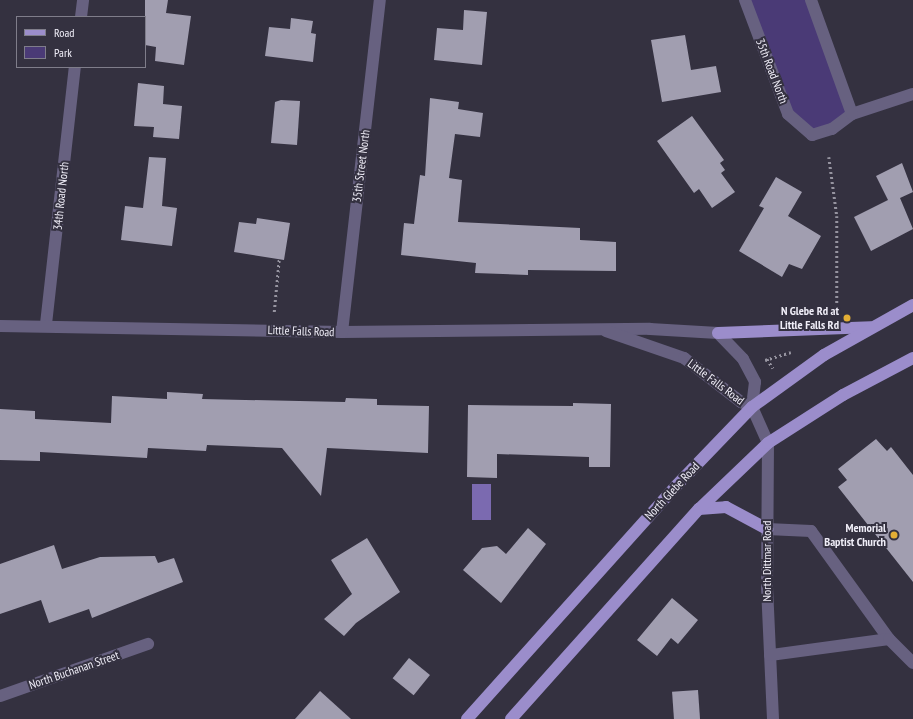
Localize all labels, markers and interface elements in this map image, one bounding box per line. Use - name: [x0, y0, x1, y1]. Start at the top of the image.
- legend: [16, 16, 146, 68]
- text: Road: [54, 25, 74, 40]
- street label: 35th Road North: [753, 36, 791, 106]
- text: Park: [54, 45, 72, 60]
- street label: 35th Street North: [349, 129, 373, 203]
- street label: 34th Road North: [50, 161, 72, 231]
- place label: N Glebe Rd at Little Falls Rd: [780, 304, 839, 332]
- marker: N Glebe Rd at Little Falls Rd: [842, 313, 852, 323]
- street label: Little Falls Road: [267, 323, 335, 339]
- street label: Little Falls Road: [685, 356, 747, 408]
- street label: North Glebe Road: [642, 459, 702, 523]
- street label: North Dittmar Road: [760, 521, 774, 601]
- place label: Memorial Baptist Church: [824, 521, 886, 549]
- marker: Memorial Baptist Church: [889, 530, 899, 540]
- street label: North Buchanan Street: [27, 648, 121, 692]

